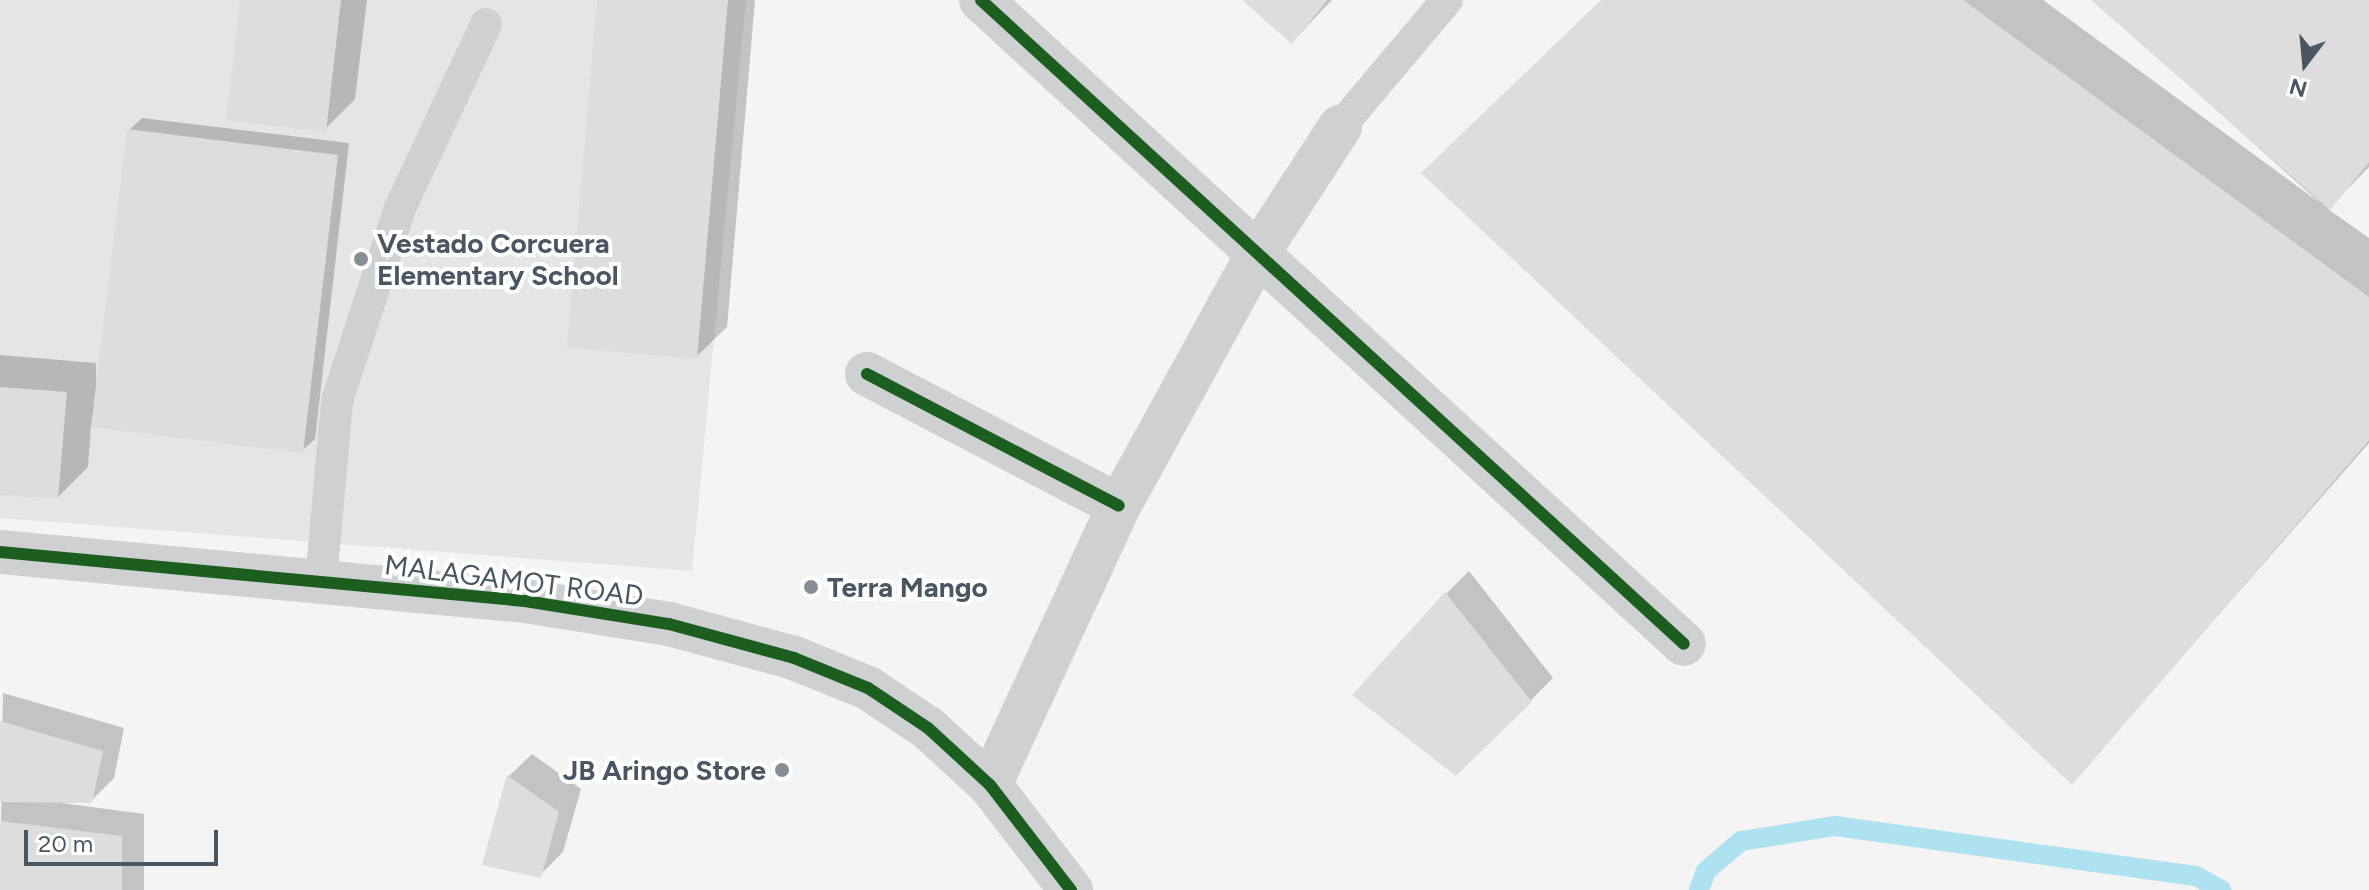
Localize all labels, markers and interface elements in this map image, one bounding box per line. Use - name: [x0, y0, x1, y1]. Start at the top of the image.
- north arrow: [2265, 24, 2345, 104]
- text: N: [2286, 72, 2310, 103]
- place label: Vestado Corcuera Elementary School: [377, 226, 619, 292]
- marker: Vestado Corcuera Elementary School: [352, 250, 370, 268]
- street label: MALAGAMOT ROAD: [383, 547, 645, 613]
- place label: Terra Mango: [827, 570, 988, 604]
- marker: Terra Mango: [802, 578, 820, 596]
- place label: JB Aringo Store: [563, 753, 766, 787]
- marker: JB Aringo Store: [773, 761, 791, 779]
- scale bar: [28, 814, 222, 864]
- text: 20 m: [38, 829, 93, 858]

